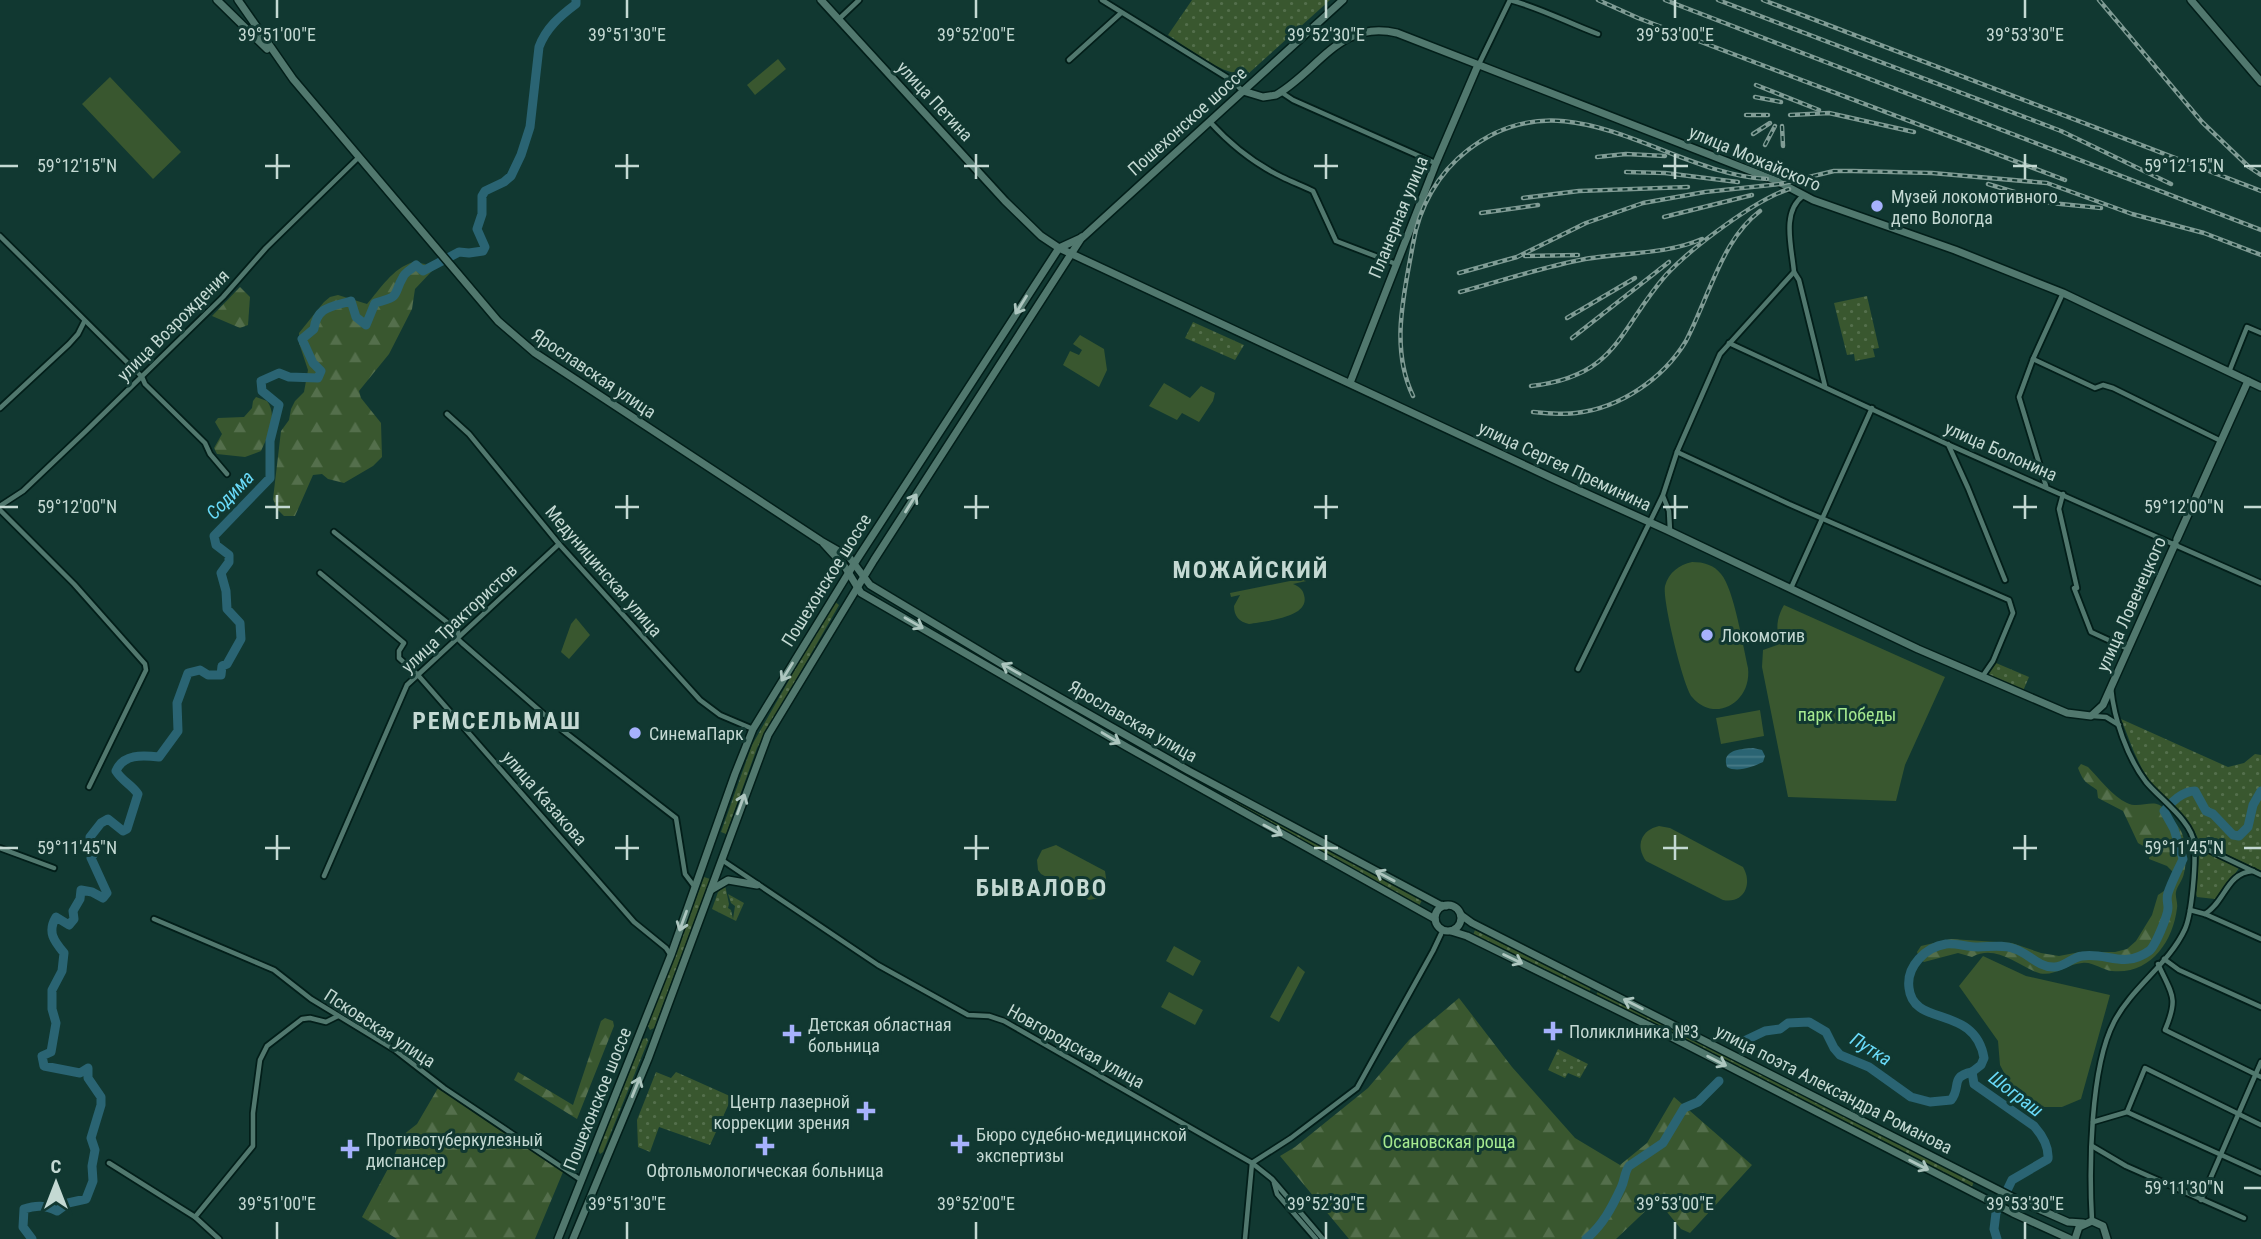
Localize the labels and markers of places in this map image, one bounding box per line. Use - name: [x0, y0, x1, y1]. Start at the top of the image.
- place label: Музей локомотивного депо Вологда: [1891, 186, 2058, 228]
- marker: Музей локомотивного депо Вологда: [1869, 198, 1885, 214]
- place label: Локомотив: [1721, 625, 1805, 646]
- marker: Локомотив: [1699, 627, 1715, 643]
- place label: СинемаПарк: [649, 723, 744, 744]
- marker: СинемаПарк: [627, 725, 643, 741]
- place label: Детская областная больница: [808, 1014, 952, 1056]
- marker: Поликлиника №3: [1543, 1021, 1563, 1041]
- place label: Поликлиника №3: [1569, 1021, 1699, 1042]
- marker: Детская областная больница: [782, 1024, 802, 1044]
- place label: Центр лазерной коррекции зрения: [713, 1091, 850, 1133]
- marker: Центр лазерной коррекции зрения: [856, 1101, 876, 1121]
- place label: Бюро судебно-медицинской экспертизы: [976, 1124, 1187, 1166]
- place label: Противотуберкулезный диспансер: [366, 1129, 543, 1171]
- marker: Бюро судебно-медицинской экспертизы: [950, 1134, 970, 1154]
- marker: Офтольмологическая больница: [755, 1136, 775, 1156]
- marker: Противотуберкулезный диспансер: [340, 1139, 360, 1159]
- place label: Офтольмологическая больница: [646, 1160, 884, 1181]

